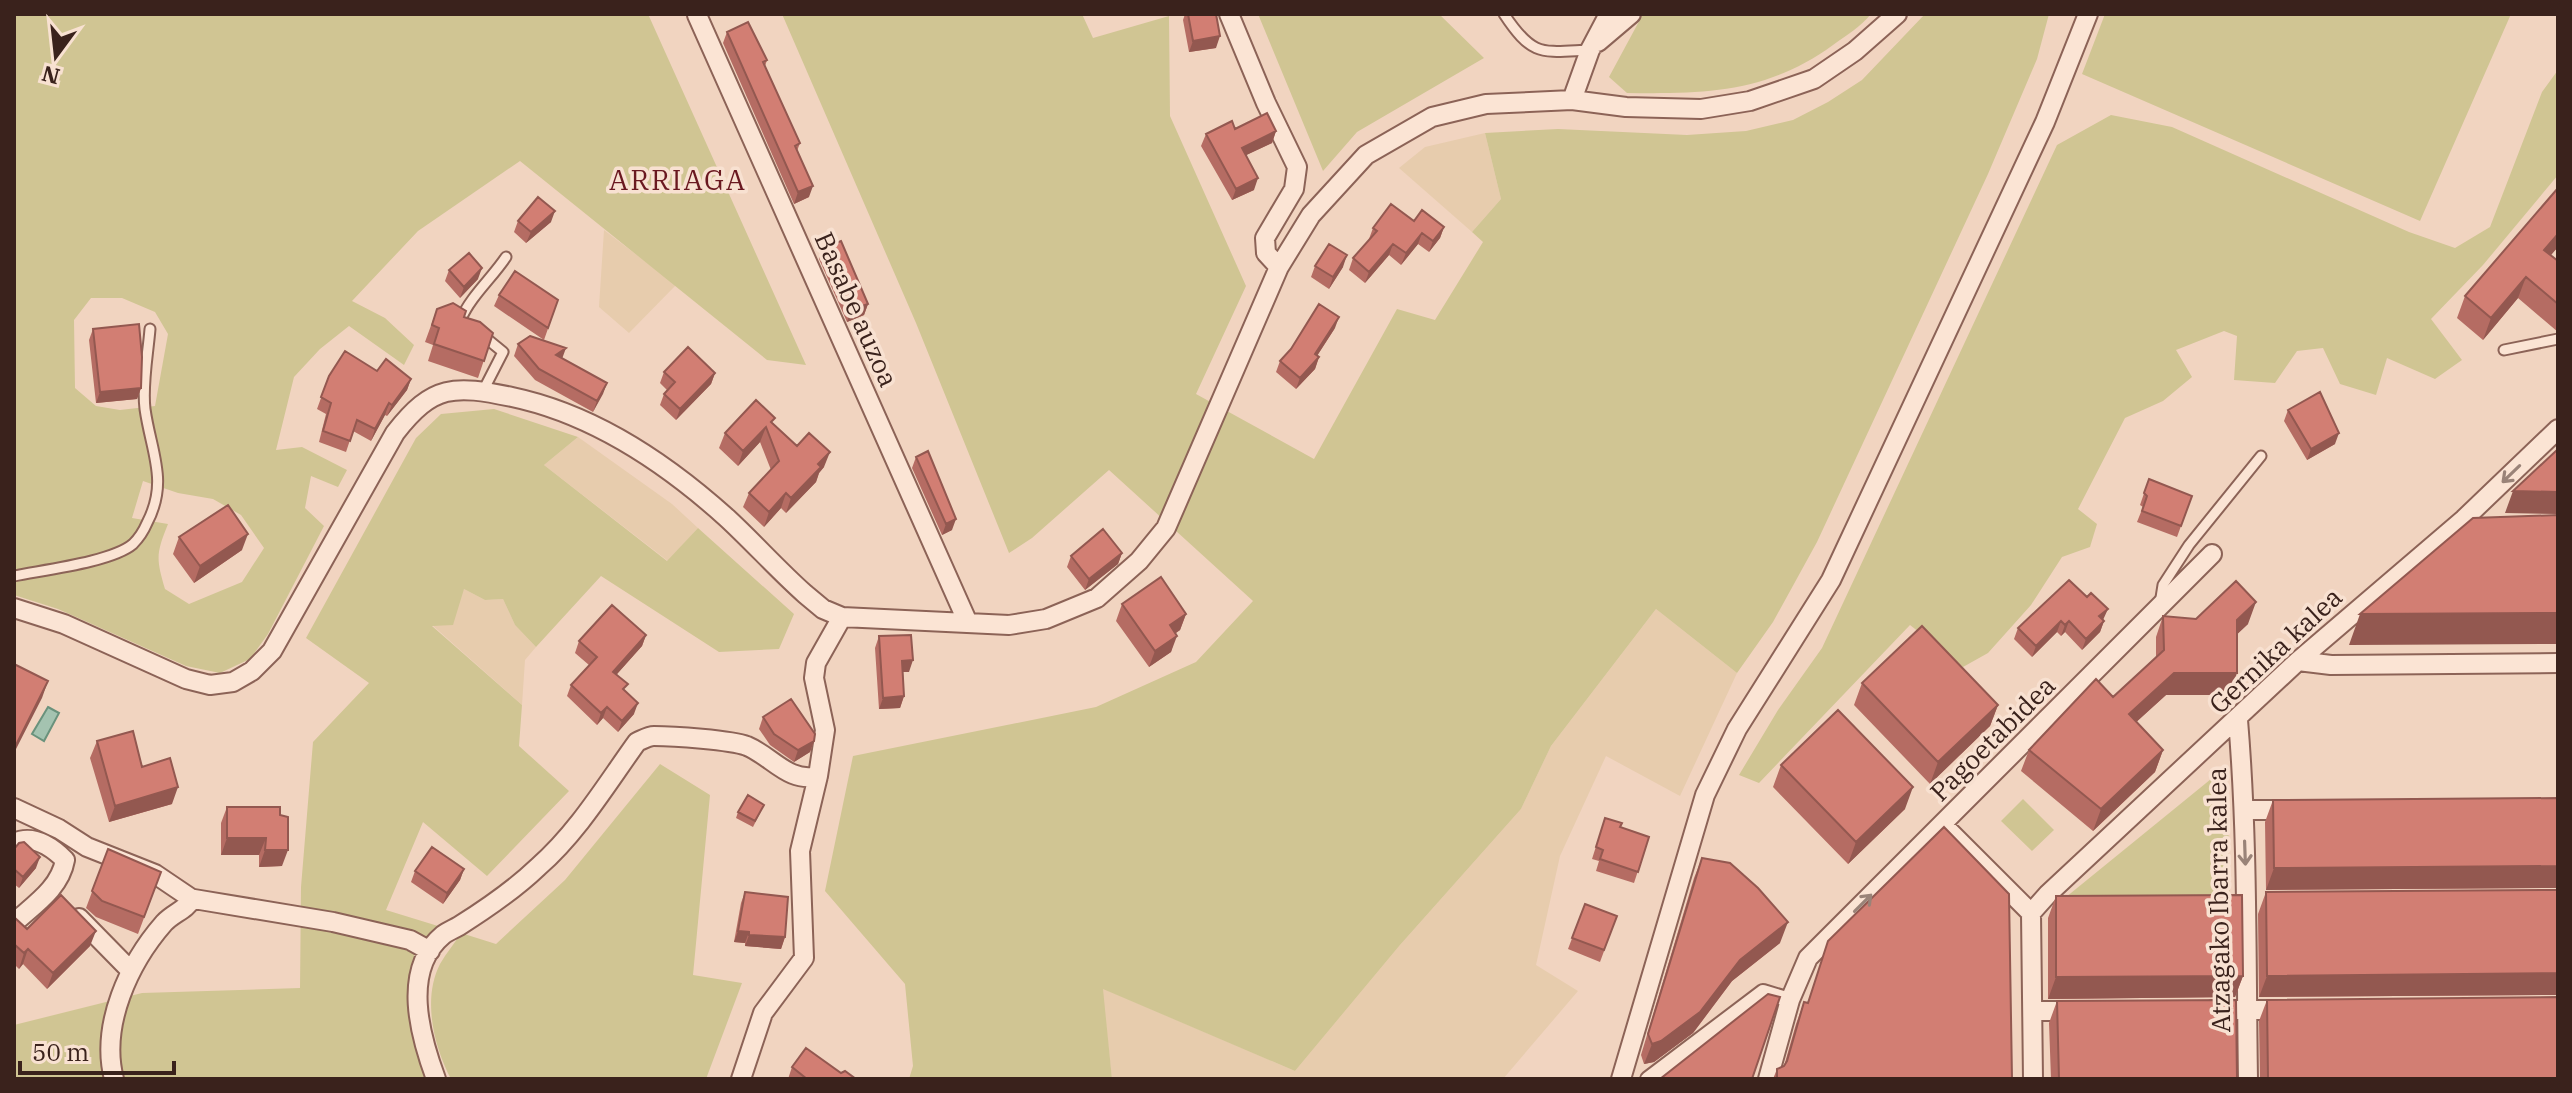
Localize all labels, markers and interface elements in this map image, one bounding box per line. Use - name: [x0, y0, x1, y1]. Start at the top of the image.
- north arrow: [16, 16, 96, 96]
- text: N: [39, 60, 63, 92]
- district label: ARRIAGA: [609, 161, 747, 198]
- street label: Basabe auzoa: [808, 226, 906, 392]
- one-way arrow: [2501, 464, 2521, 483]
- street label: Gernika kalea: [2201, 580, 2349, 720]
- street label: Pagoetabidea: [1922, 668, 2062, 808]
- street label: Atzagako Ibarra kalea: [2199, 767, 2237, 1033]
- one-way arrow: [2238, 839, 2253, 866]
- one-way arrow: [1853, 894, 1872, 913]
- scale bar: [20, 1025, 174, 1075]
- text: 50 m: [32, 1036, 89, 1068]

